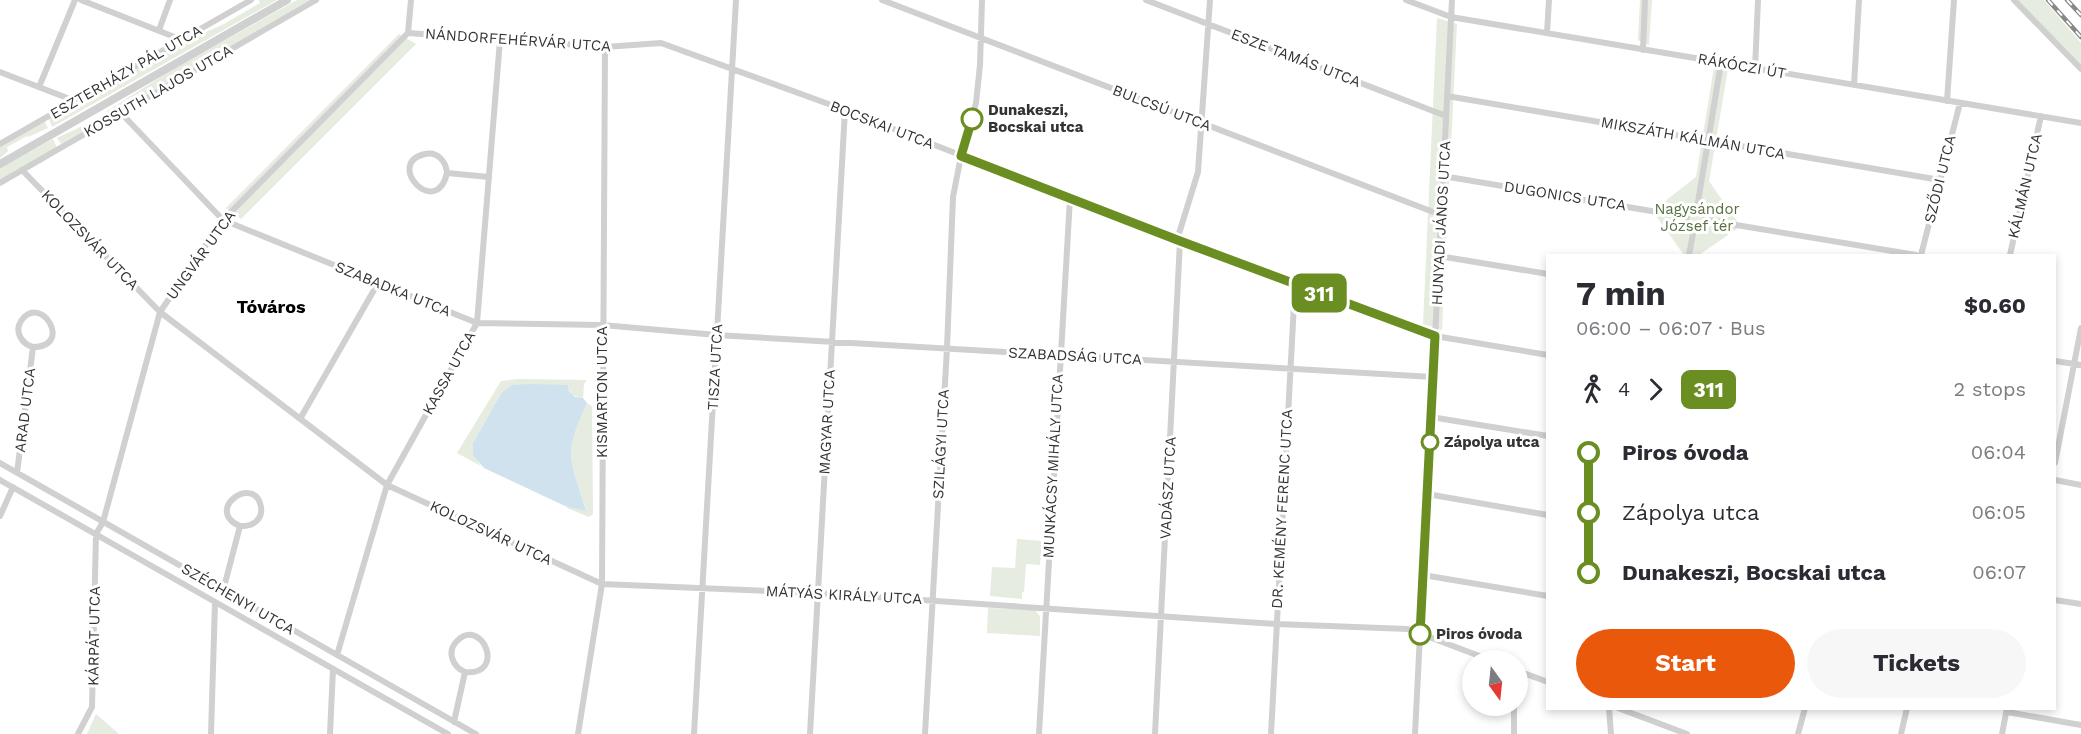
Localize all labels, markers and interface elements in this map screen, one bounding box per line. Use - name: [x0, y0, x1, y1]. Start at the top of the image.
- street label: ESZTERHÁZY PÁL UTCA: [47, 21, 205, 123]
- street label: NÁNDORFEHÉRVÁR UTCA: [424, 25, 612, 55]
- street label: ESZE TAMÁS UTCA: [1229, 25, 1363, 91]
- street label: KOSSUTH LAJOS UTCA: [81, 41, 236, 141]
- street label: RÁKÓCZI ÚT: [1696, 48, 1788, 83]
- street label: BULCSÚ UTCA: [1110, 81, 1214, 135]
- street label: BOCSKAI UTCA: [828, 97, 937, 153]
- place label: Dunakeszi, Bocskai utca: [988, 101, 1084, 136]
- marker: Dunakeszi, Bocskai utca: [961, 108, 983, 130]
- street label: MIKSZÁTH KÁLMÁN UTCA: [1600, 113, 1787, 163]
- street label: KÁLMÁN UTCA: [2004, 132, 2046, 240]
- street label: SZŐDI UTCA: [1919, 133, 1960, 225]
- street label: HUNYADI JÁNOS UTCA: [1428, 140, 1454, 306]
- street label: DUGONICS UTCA: [1503, 177, 1628, 215]
- street label: KOLOZSVÁR UTCA: [38, 186, 143, 294]
- park label: Nagysándor József tér: [1654, 200, 1740, 235]
- street label: UNGVÁR UTCA: [163, 207, 239, 303]
- street label: SZABADKA UTCA: [333, 258, 454, 320]
- line badge: 311: [1284, 274, 1354, 312]
- text: 7 min: [1576, 274, 1666, 313]
- text: 311: [1304, 281, 1334, 306]
- text: $0.60: [1964, 293, 2026, 318]
- district label: Tóváros: [236, 296, 306, 317]
- text: 06:00 – 06:07 · Bus: [1576, 316, 1766, 340]
- street label: TISZA UTCA: [704, 323, 726, 411]
- street label: KISMARTON UTCA: [593, 326, 611, 458]
- street label: KASSA UTCA: [419, 328, 479, 418]
- street label: SZABADSÁG UTCA: [1008, 344, 1142, 368]
- street label: ARAD UTCA: [11, 367, 39, 453]
- street label: MAGYAR UTCA: [815, 369, 839, 475]
- street label: MUNKÁCSY MIHÁLY UTCA: [1039, 373, 1067, 559]
- icon: walk: [1576, 373, 1609, 406]
- icon: forward: [1639, 373, 1672, 406]
- text: 4: [1618, 377, 1630, 401]
- text: 311: [1693, 377, 1724, 402]
- text: 2 stops: [1954, 377, 2026, 401]
- street label: SZILÁGYI UTCA: [929, 388, 953, 499]
- street label: DR. KEMÉNY FERENC UTCA: [1268, 409, 1296, 609]
- marker: Zápolya utca: [1421, 433, 1439, 451]
- place label: Zápolya utca: [1444, 433, 1540, 451]
- street label: VADÁSZ UTCA: [1156, 436, 1180, 540]
- text: Piros óvoda: [1622, 440, 1748, 465]
- text: 06:04: [1971, 440, 2026, 464]
- street label: KOLOZSVÁR UTCA: [427, 497, 555, 569]
- text: Zápolya utca: [1622, 500, 1760, 525]
- text: 06:05: [1971, 500, 2026, 524]
- street label: SZÉCHENYI UTCA: [178, 559, 298, 639]
- text: Dunakeszi, Bocskai utca: [1622, 560, 1886, 585]
- text: 06:07: [1972, 560, 2026, 584]
- street label: MÁTYÁS KIRÁLY UTCA: [765, 582, 923, 608]
- street label: KÁRPÁT UTCA: [84, 586, 104, 686]
- marker: Piros óvoda: [1409, 623, 1431, 645]
- place label: Piros óvoda: [1436, 625, 1523, 643]
- button: Start: [1576, 629, 1795, 698]
- button: Tickets: [1807, 629, 2026, 698]
- north arrow: [1462, 650, 1528, 716]
- map controls: [1462, 650, 1528, 716]

